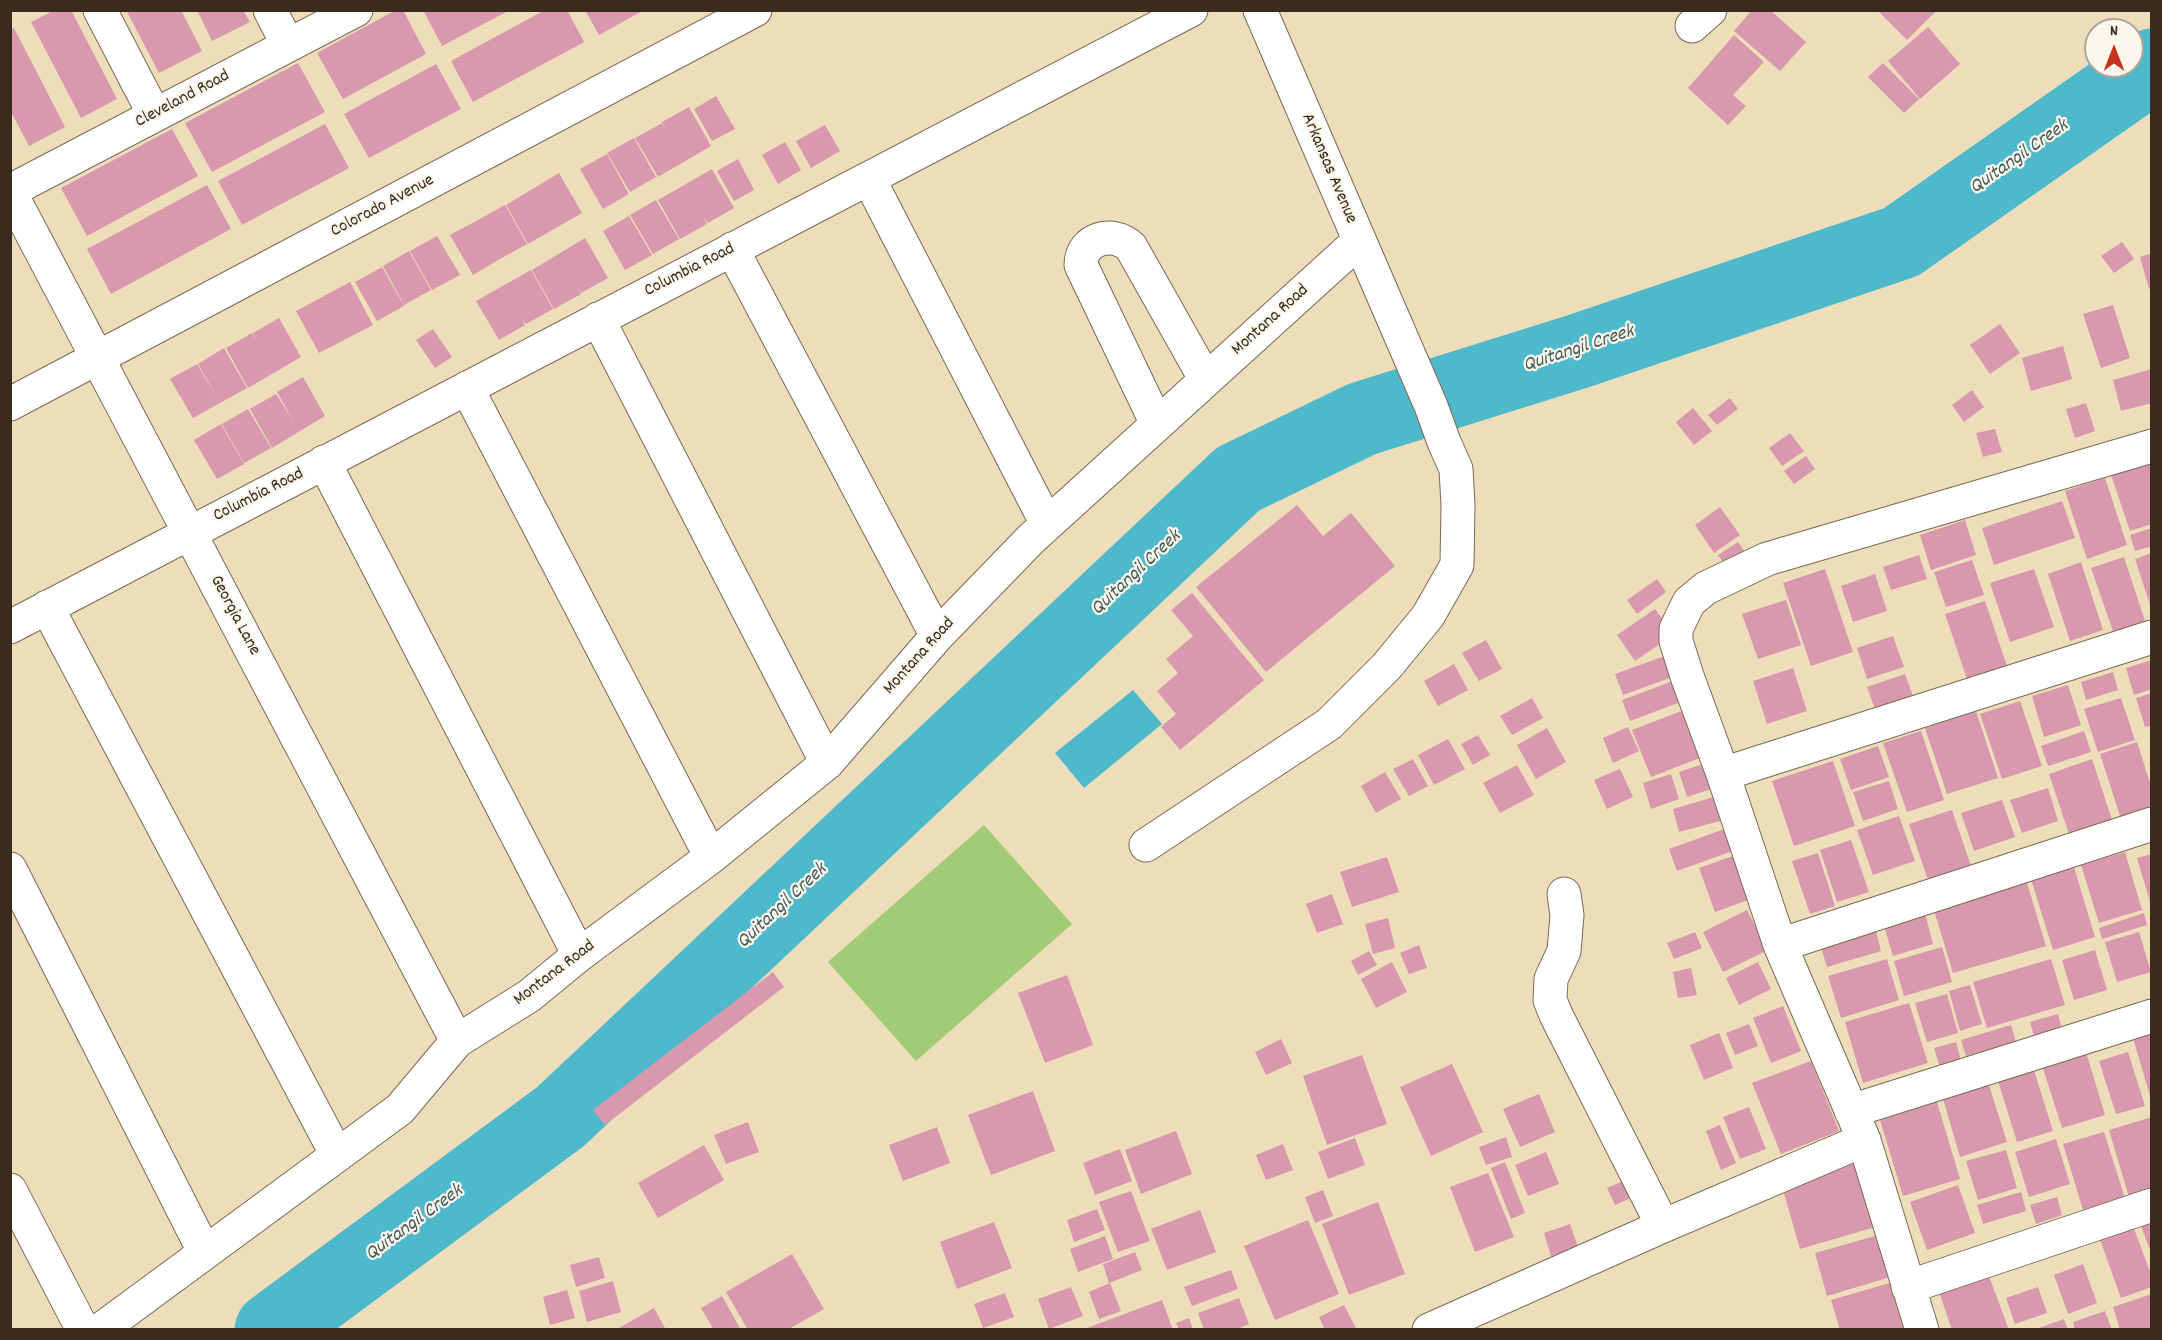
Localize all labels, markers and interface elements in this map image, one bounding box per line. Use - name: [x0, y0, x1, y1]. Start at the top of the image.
- north arrow: [2084, 18, 2144, 78]
- text: N: [2110, 20, 2118, 43]
- street label: Cleveland Road: [132, 66, 234, 134]
- street label: Arkansas Avenue: [1295, 111, 1361, 227]
- water label: Quitangil Creek: [1966, 115, 2074, 201]
- street label: Colorado Avenue: [328, 171, 438, 243]
- street label: Columbia Road: [641, 239, 739, 303]
- street label: Montana Road: [1228, 281, 1314, 361]
- water label: Quitangil Creek: [1521, 321, 1637, 379]
- street label: Columbia Road: [210, 464, 308, 528]
- water label: Quitangil Creek: [1087, 526, 1187, 622]
- street label: Georgia Lane: [204, 572, 264, 660]
- street label: Montana Road: [880, 614, 960, 700]
- water label: Quitangil Creek: [733, 859, 833, 955]
- street label: Montana Road: [510, 936, 600, 1012]
- water label: Quitangil Creek: [362, 1181, 468, 1267]

